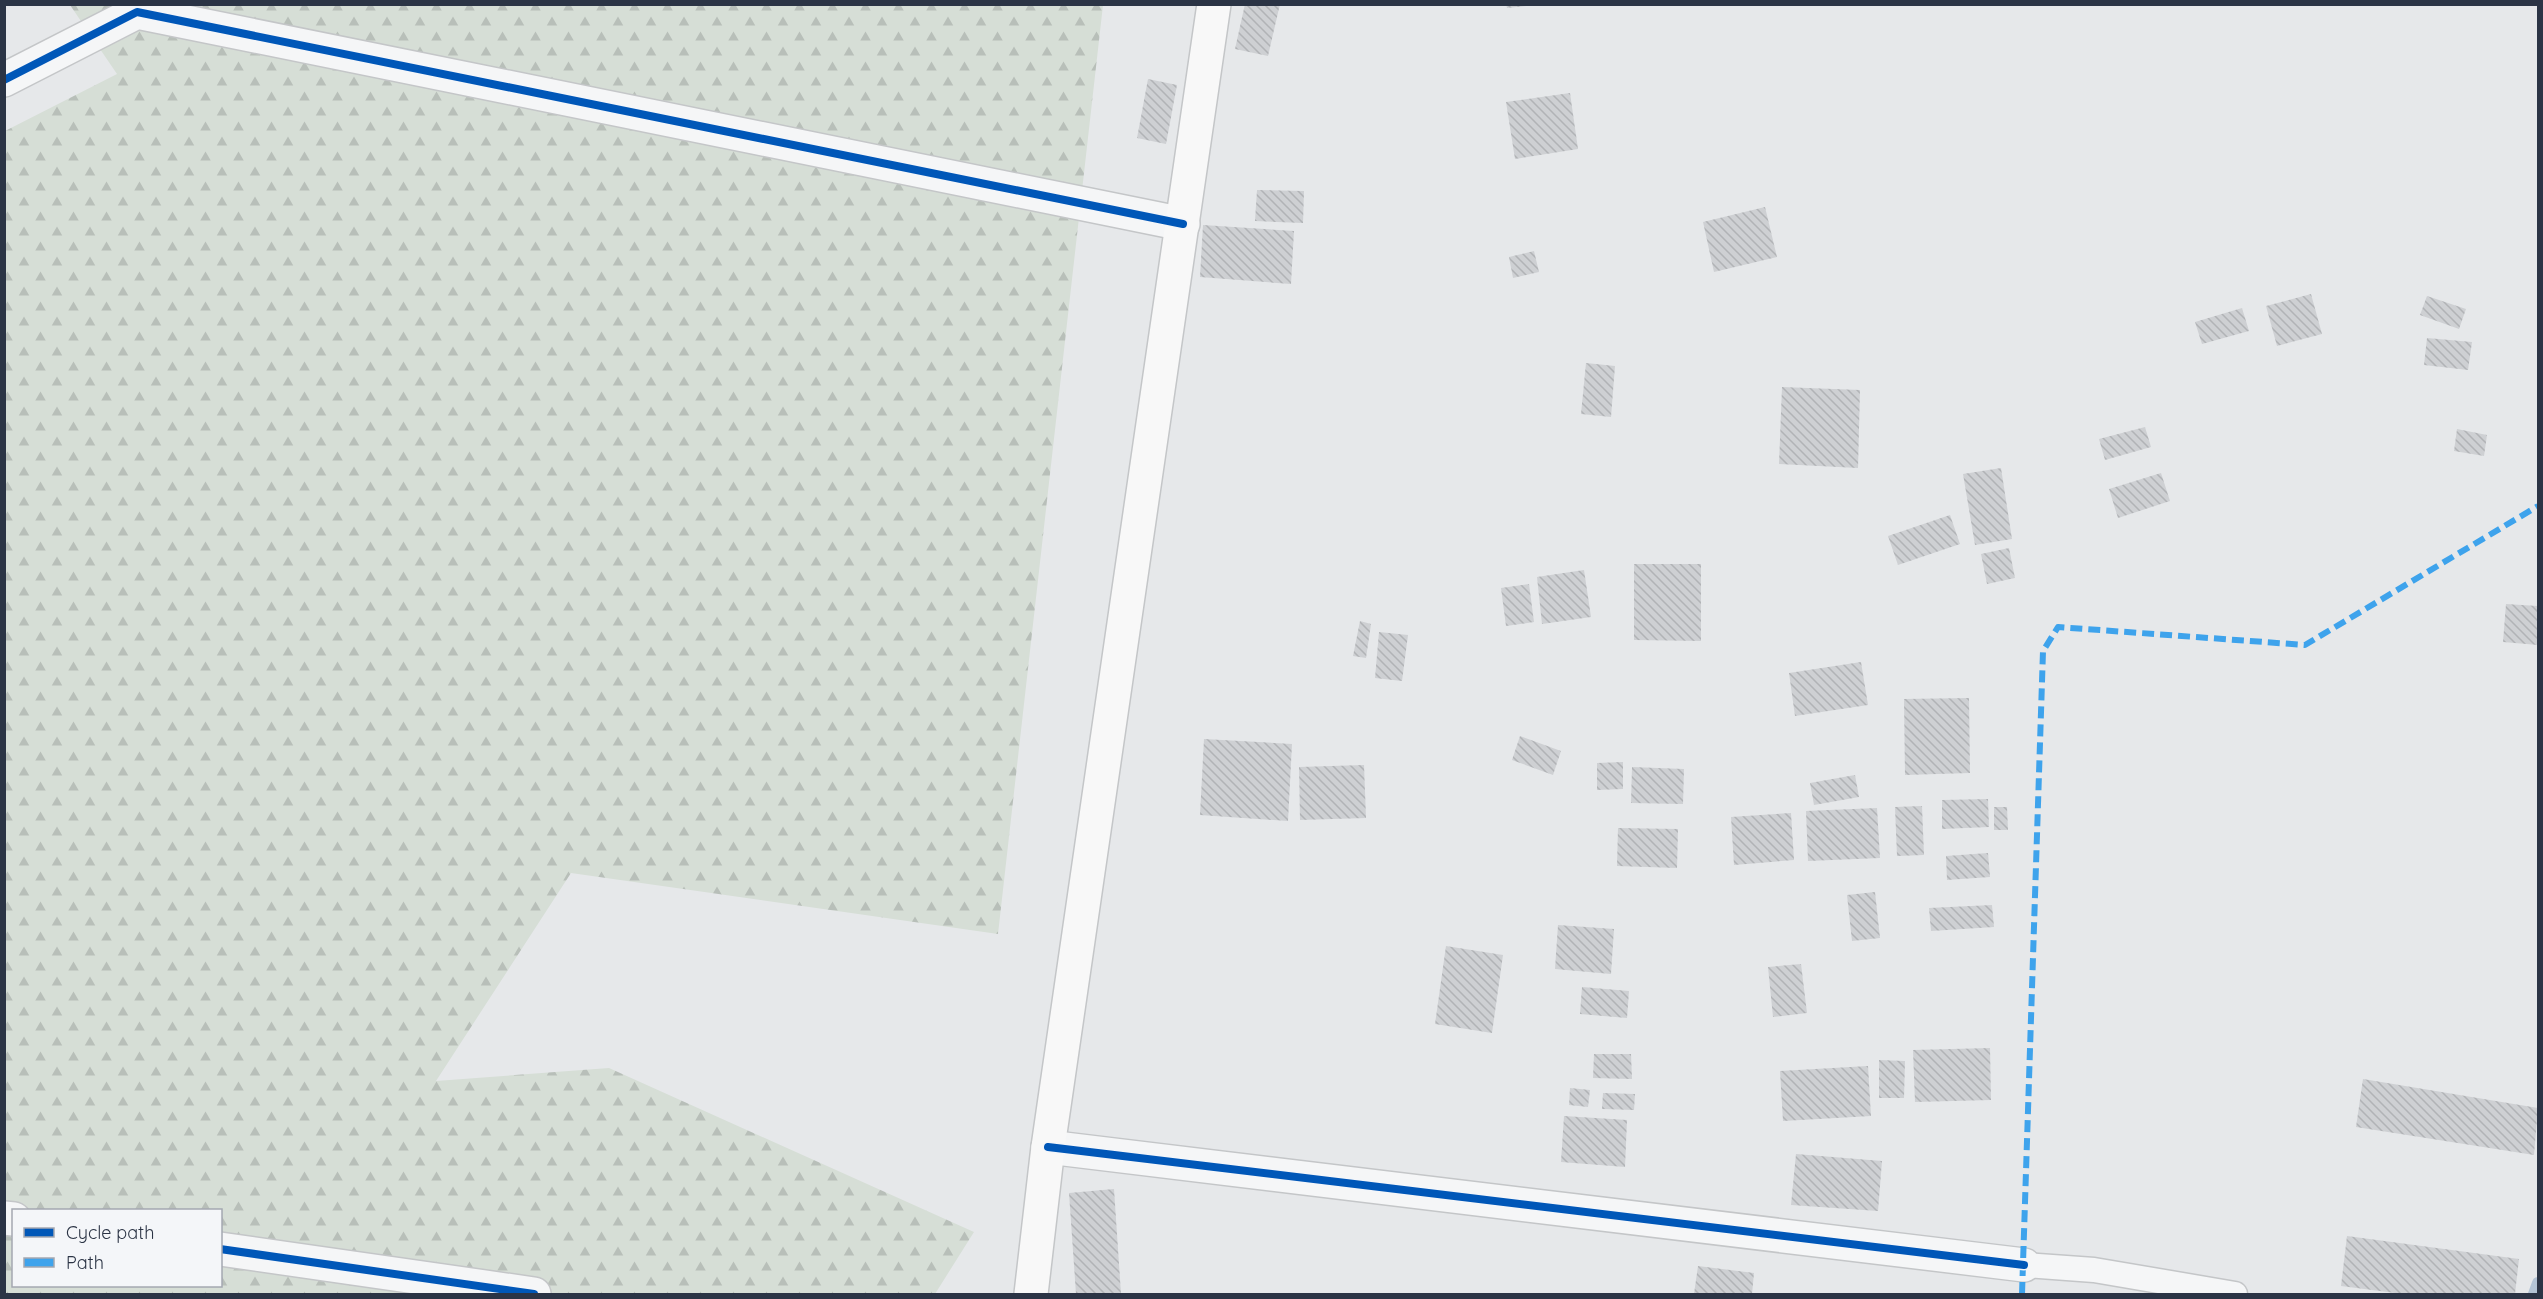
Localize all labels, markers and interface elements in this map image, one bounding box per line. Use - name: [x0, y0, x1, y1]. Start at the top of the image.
- legend: [12, 1209, 222, 1287]
- text: Cycle path: [66, 1221, 154, 1244]
- text: Path: [66, 1251, 104, 1274]

